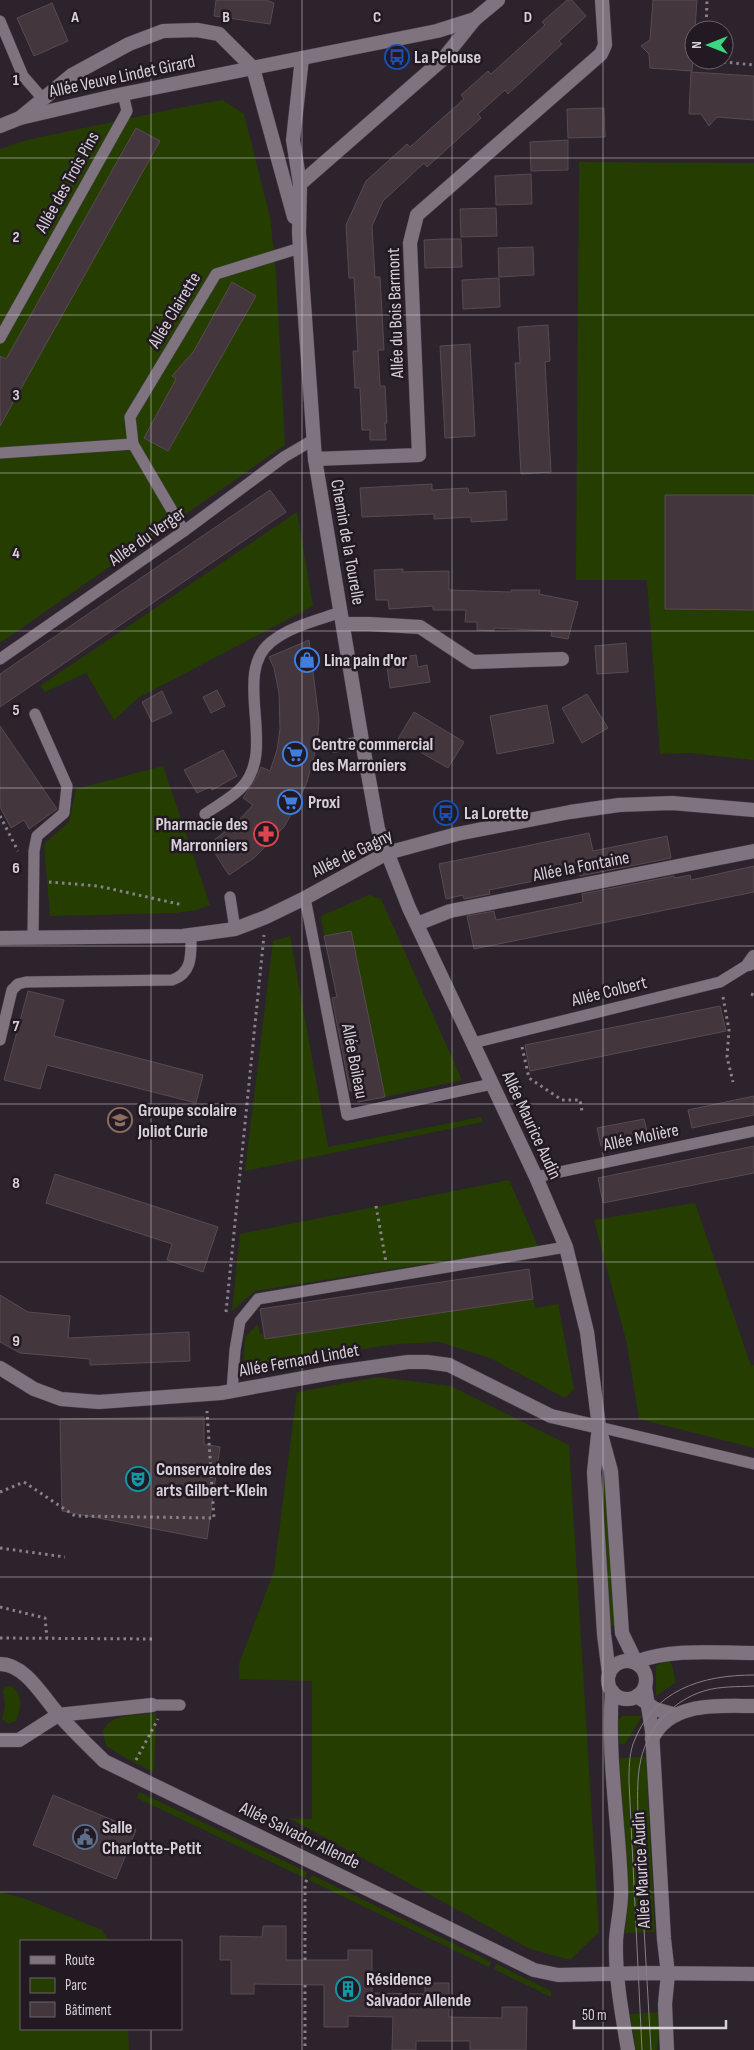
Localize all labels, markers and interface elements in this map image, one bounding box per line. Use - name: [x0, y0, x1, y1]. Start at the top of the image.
- text: A: [70, 8, 79, 27]
- text: B: [222, 8, 230, 27]
- text: C: [373, 8, 381, 27]
- text: D: [524, 8, 532, 27]
- north arrow: [684, 20, 734, 70]
- text: N: [688, 41, 705, 49]
- bus stop icon: La Pelouse: [384, 44, 410, 70]
- place label: La Pelouse: [414, 47, 481, 68]
- street label: Allée Veuve Lindet Girard: [46, 51, 197, 102]
- text: 1: [13, 71, 20, 90]
- street label: Allée des Trois Pins: [31, 128, 104, 237]
- text: 2: [12, 228, 20, 247]
- street label: Allée du Bois Barmont: [383, 247, 408, 380]
- street label: Allée Clairette: [143, 269, 205, 353]
- text: 3: [12, 386, 20, 405]
- street label: Chemin de la Tourelle: [326, 478, 369, 606]
- street label: Allée du Verger: [104, 502, 190, 571]
- text: 4: [12, 544, 20, 563]
- shop icon: Lina pain d'or: [294, 647, 320, 673]
- place label: Lina pain d'or: [324, 650, 407, 671]
- text: 5: [12, 701, 20, 720]
- place label: Centre commercial des Marroniers: [312, 734, 433, 776]
- supermarket icon: Centre commercial des Marroniers: [282, 741, 308, 767]
- supermarket icon: Proxi: [277, 789, 303, 815]
- place label: Proxi: [308, 792, 340, 813]
- bus stop icon: La Lorette: [433, 800, 459, 826]
- place label: La Lorette: [464, 803, 529, 824]
- place label: Pharmacie des Marronniers: [155, 814, 248, 856]
- pharmacy icon: Pharmacie des Marronniers: [253, 821, 279, 847]
- street label: Allée de Gagny: [308, 825, 396, 882]
- street label: Allée la Fontaine: [530, 847, 631, 886]
- text: 6: [12, 859, 20, 878]
- street label: Allée Colbert: [568, 972, 649, 1011]
- text: 7: [13, 1017, 20, 1036]
- street label: Allée Boileau: [337, 1021, 372, 1100]
- street label: Allée Maurice Audin: [497, 1067, 566, 1183]
- place label: Groupe scolaire Joliot Curie: [137, 1100, 237, 1142]
- school or university icon: Groupe scolaire Joliot Curie: [107, 1107, 133, 1133]
- street label: Allée Molière: [600, 1119, 681, 1156]
- text: 8: [12, 1174, 20, 1193]
- text: 9: [12, 1332, 20, 1351]
- street label: Allée Fernand Lindet: [236, 1340, 361, 1382]
- place label: Conservatoire des arts Gilbert-Klein: [156, 1459, 272, 1501]
- theatre icon: Conservatoire des arts Gilbert-Klein: [125, 1466, 151, 1492]
- street label: Allée Salvador Allende: [235, 1797, 363, 1874]
- street label: Allée Maurice Audin: [628, 1811, 655, 1930]
- place label: Salle Charlotte-Petit: [102, 1817, 201, 1859]
- public building icon: Salle Charlotte-Petit: [72, 1824, 98, 1850]
- legend: [20, 1940, 182, 2030]
- text: Route: [65, 1951, 95, 1970]
- place label: Résidence Salvador Allende: [366, 1969, 471, 2011]
- text: Parc: [65, 1976, 87, 1995]
- building icon: Résidence Salvador Allende: [335, 1976, 361, 2002]
- scale bar: [574, 1998, 726, 2030]
- text: Bâtiment: [65, 2001, 112, 2020]
- text: 50 m: [582, 2006, 607, 2025]

